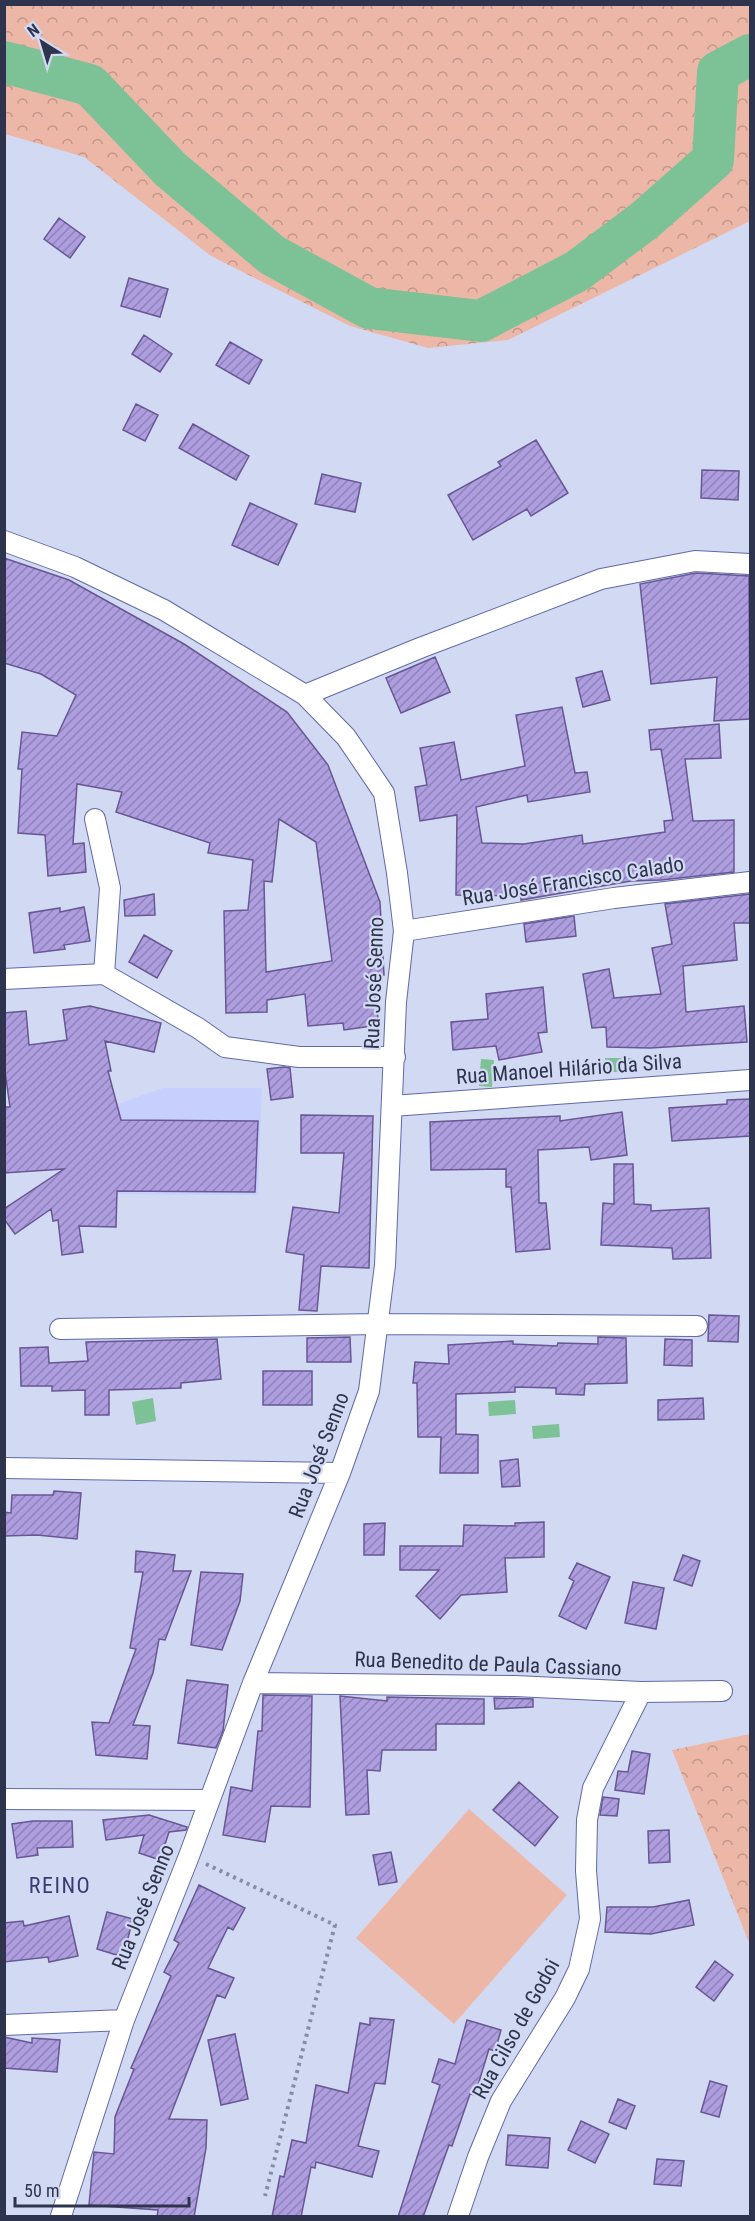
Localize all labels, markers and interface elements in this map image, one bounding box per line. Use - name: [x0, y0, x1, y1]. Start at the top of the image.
- north arrow: [12, 12, 72, 72]
- text: N: [24, 20, 43, 41]
- street label: Rua José Francisco Calado: [460, 852, 686, 910]
- street label: Rua José Senno: [360, 916, 388, 1050]
- street label: Rua Manoel Hilário da Silva: [455, 1049, 683, 1089]
- street label: Rua José Senno: [284, 1389, 354, 1521]
- street label: Rua Benedito de Paula Cassiano: [354, 1647, 622, 1681]
- street label: Rua José Senno: [107, 1841, 179, 1973]
- district label: REINO: [29, 1873, 91, 1898]
- street label: Rua Cilso de Godoi: [468, 1955, 564, 2103]
- scale bar: [15, 2170, 189, 2208]
- text: 50 m: [24, 2180, 59, 2201]

